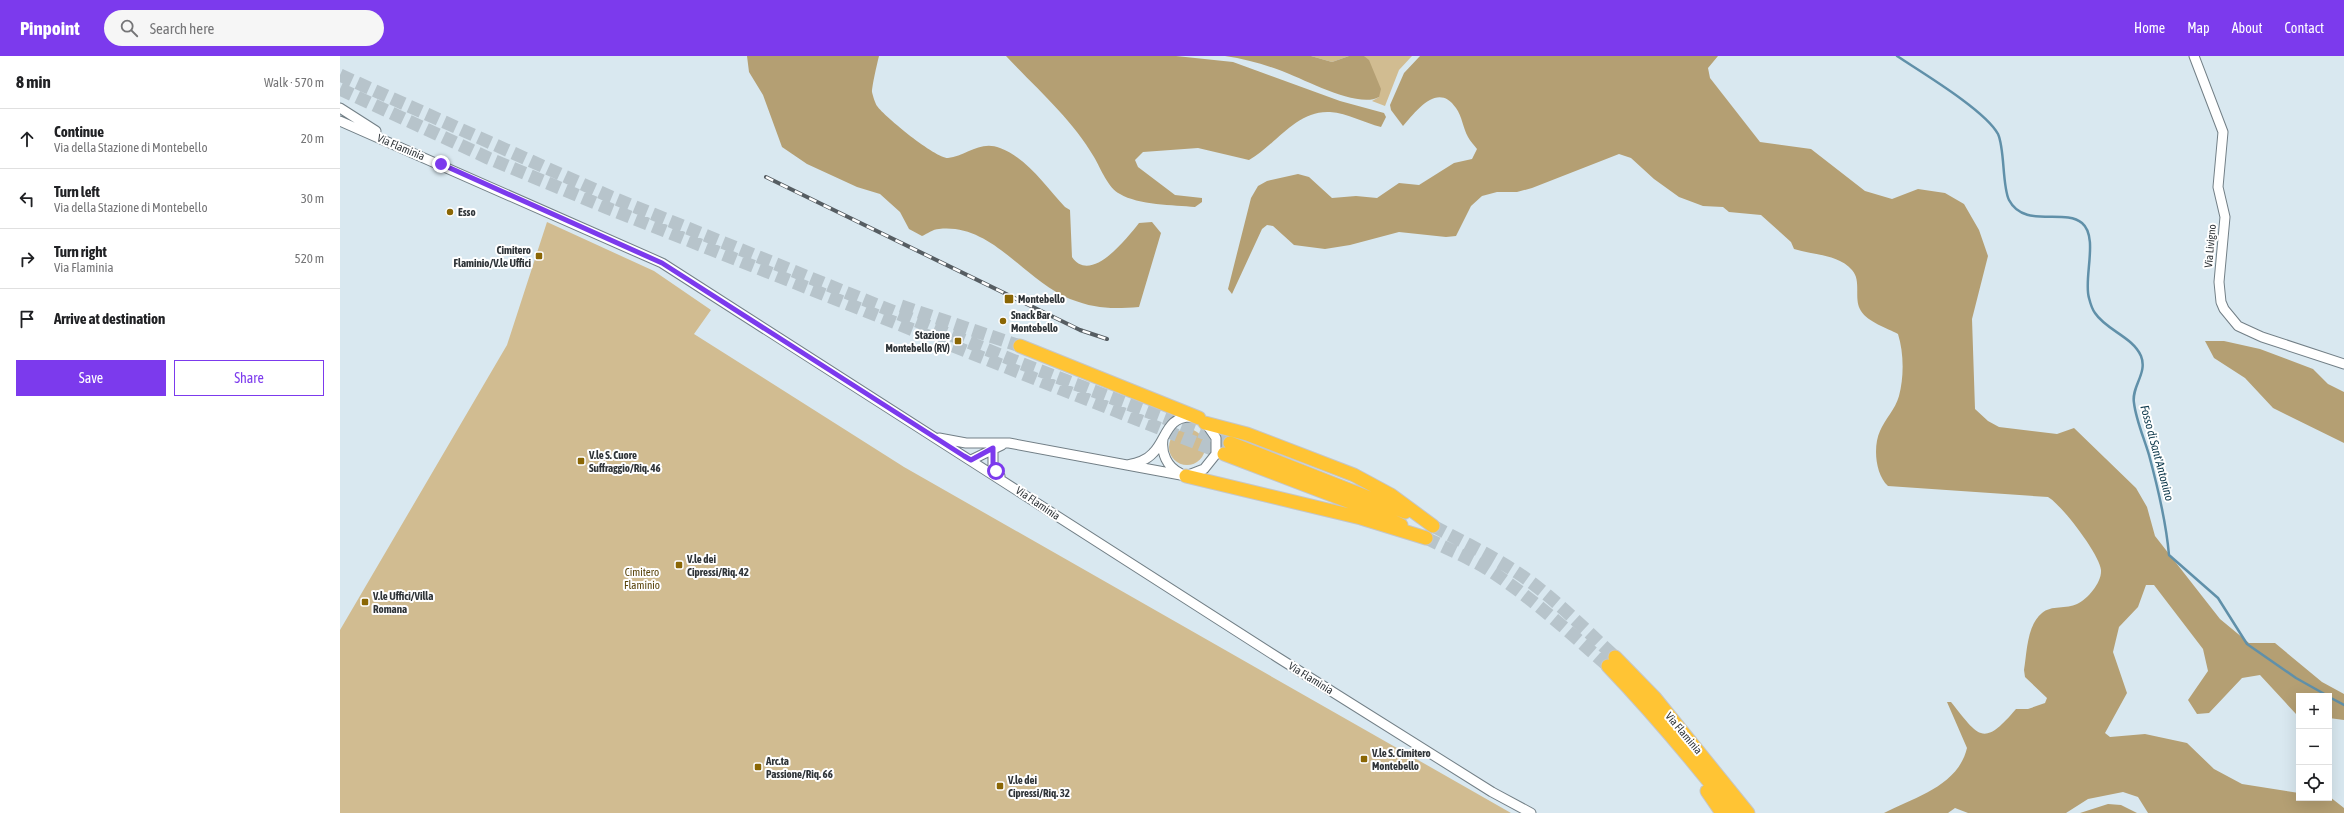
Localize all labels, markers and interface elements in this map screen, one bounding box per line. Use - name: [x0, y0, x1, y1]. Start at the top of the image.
- search box: [104, 10, 384, 46]
- text: Pinpoint: [20, 17, 80, 39]
- icon: search: [118, 17, 140, 39]
- text: Search here: [150, 20, 214, 37]
- text: Home: [2134, 20, 2165, 36]
- text: Map: [2187, 20, 2210, 36]
- text: About: [2232, 20, 2263, 36]
- text: Contact: [2285, 20, 2324, 36]
- text: 8 min: [16, 72, 51, 92]
- text: Walk · 570 m: [264, 75, 324, 90]
- text: Continue: [54, 123, 104, 140]
- icon: ahead: [16, 128, 38, 150]
- text: 20 m: [301, 131, 324, 146]
- street label: Via Flaminia: [375, 132, 427, 162]
- text: Via della Stazione di Montebello: [54, 140, 208, 155]
- route end: [432, 155, 450, 173]
- text: Turn left: [54, 183, 100, 200]
- icon: left: [16, 188, 38, 210]
- text: 30 m: [301, 191, 324, 206]
- text: Via della Stazione di Montebello: [54, 200, 208, 215]
- place label: Esso: [458, 206, 476, 218]
- marker: Esso: [445, 207, 455, 217]
- street label: Via Livigno: [2202, 224, 2218, 268]
- text: Turn right: [54, 243, 107, 260]
- place label: Cimitero Flaminio/V.le Uffici: [454, 244, 531, 269]
- icon: right: [16, 248, 38, 270]
- text: 520 m: [295, 251, 324, 266]
- marker: Cimitero Flaminio/V.le Uffici: [534, 251, 544, 261]
- text: Via Flaminia: [54, 260, 114, 275]
- marker: Montebello: [1003, 293, 1015, 305]
- place label: Montebello: [1018, 293, 1065, 305]
- icon: arrive: [16, 308, 38, 330]
- place label: Snack Bar Montebello: [1011, 309, 1058, 334]
- text: Arrive at destination: [54, 310, 165, 327]
- marker: Snack Bar Montebello: [998, 316, 1008, 326]
- place label: Stazione Montebello (RV): [885, 329, 950, 354]
- marker: Stazione Montebello (RV): [953, 336, 963, 346]
- button: Save: [16, 360, 166, 396]
- button: Share: [174, 360, 324, 396]
- water label: Fosso di Sant'Antonino: [2137, 404, 2177, 503]
- place label: V.le S. Cuore Suffraggio/Riq. 46: [588, 449, 661, 474]
- marker: V.le S. Cuore Suffraggio/Riq. 46: [576, 456, 586, 466]
- route start: [987, 462, 1005, 480]
- street label: Via Flaminia: [1014, 484, 1062, 522]
- place label: V.le dei Cipressi/Riq. 42: [686, 553, 749, 578]
- marker: V.le dei Cipressi/Riq. 42: [674, 560, 684, 570]
- park label: Cimitero Flaminio: [624, 566, 660, 591]
- place label: V.le Uffici/Villa Romana: [372, 590, 433, 615]
- marker: V.le Uffici/Villa Romana: [360, 597, 370, 607]
- street label: Via Flaminia: [1286, 660, 1336, 696]
- map controls: [2296, 693, 2332, 801]
- button: +: [2296, 693, 2332, 729]
- street label: Via Flaminia: [1663, 710, 1705, 756]
- button: −: [2296, 729, 2332, 765]
- place label: V.le S. Cimitero Montebello: [1371, 747, 1431, 772]
- marker: V.le S. Cimitero Montebello: [1359, 754, 1369, 764]
- place label: Arc.ta Passione/Riq. 66: [765, 755, 833, 780]
- marker: Arc.ta Passione/Riq. 66: [753, 762, 763, 772]
- button: locate: [2296, 765, 2332, 801]
- place label: V.le dei Cipressi/Riq. 32: [1007, 774, 1070, 799]
- marker: V.le dei Cipressi/Riq. 32: [995, 781, 1005, 791]

